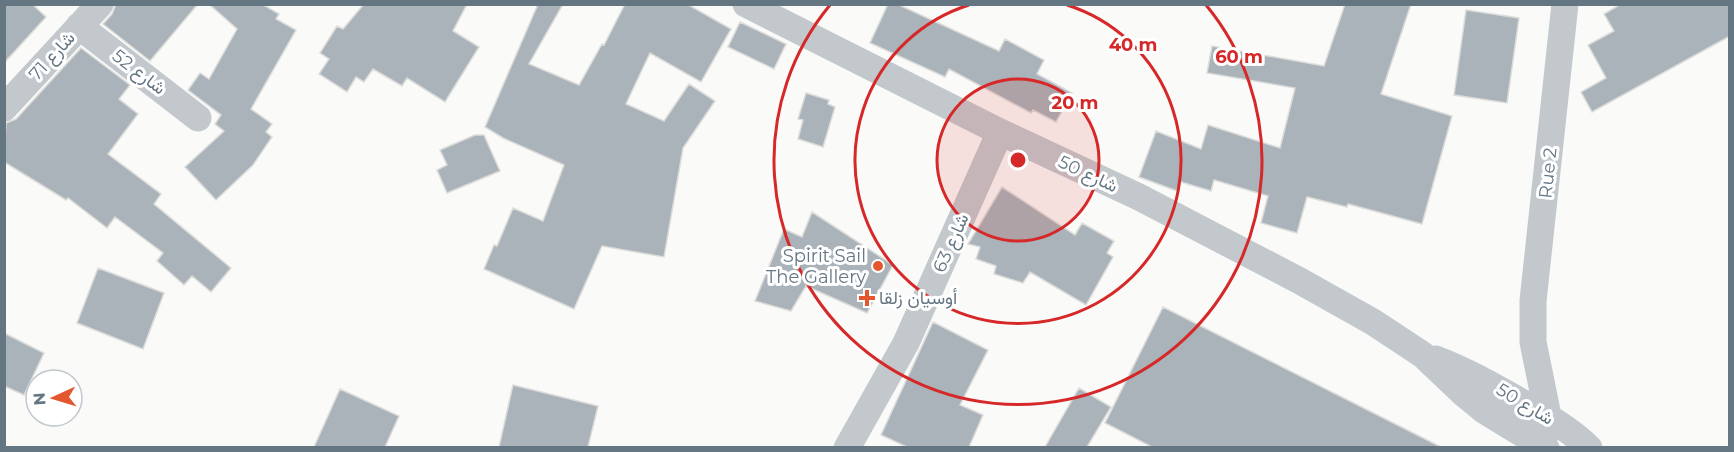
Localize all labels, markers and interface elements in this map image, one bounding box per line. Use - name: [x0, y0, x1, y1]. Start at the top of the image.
- street label: شارع 71: [24, 27, 80, 86]
- text: 40 m: [1109, 34, 1157, 56]
- street label: شارع 52: [107, 45, 170, 100]
- text: 60 m: [1215, 46, 1263, 68]
- text: 20 m: [1052, 92, 1098, 114]
- street label: Rue 2: [1534, 147, 1562, 199]
- centre of rings: [1008, 150, 1028, 170]
- street label: شارع 50: [1054, 151, 1121, 198]
- street label: شارع 63: [928, 210, 975, 276]
- place label: Spirit Sail The Gallery: [766, 245, 866, 288]
- marker: Spirit Sail The Gallery: [871, 259, 885, 273]
- place label: أوسيان زلقا: [879, 287, 957, 309]
- marker: أوسيان زلقا: [860, 291, 874, 305]
- north arrow: [24, 368, 84, 428]
- street label: شارع 50: [1492, 378, 1558, 431]
- text: N: [30, 392, 49, 406]

